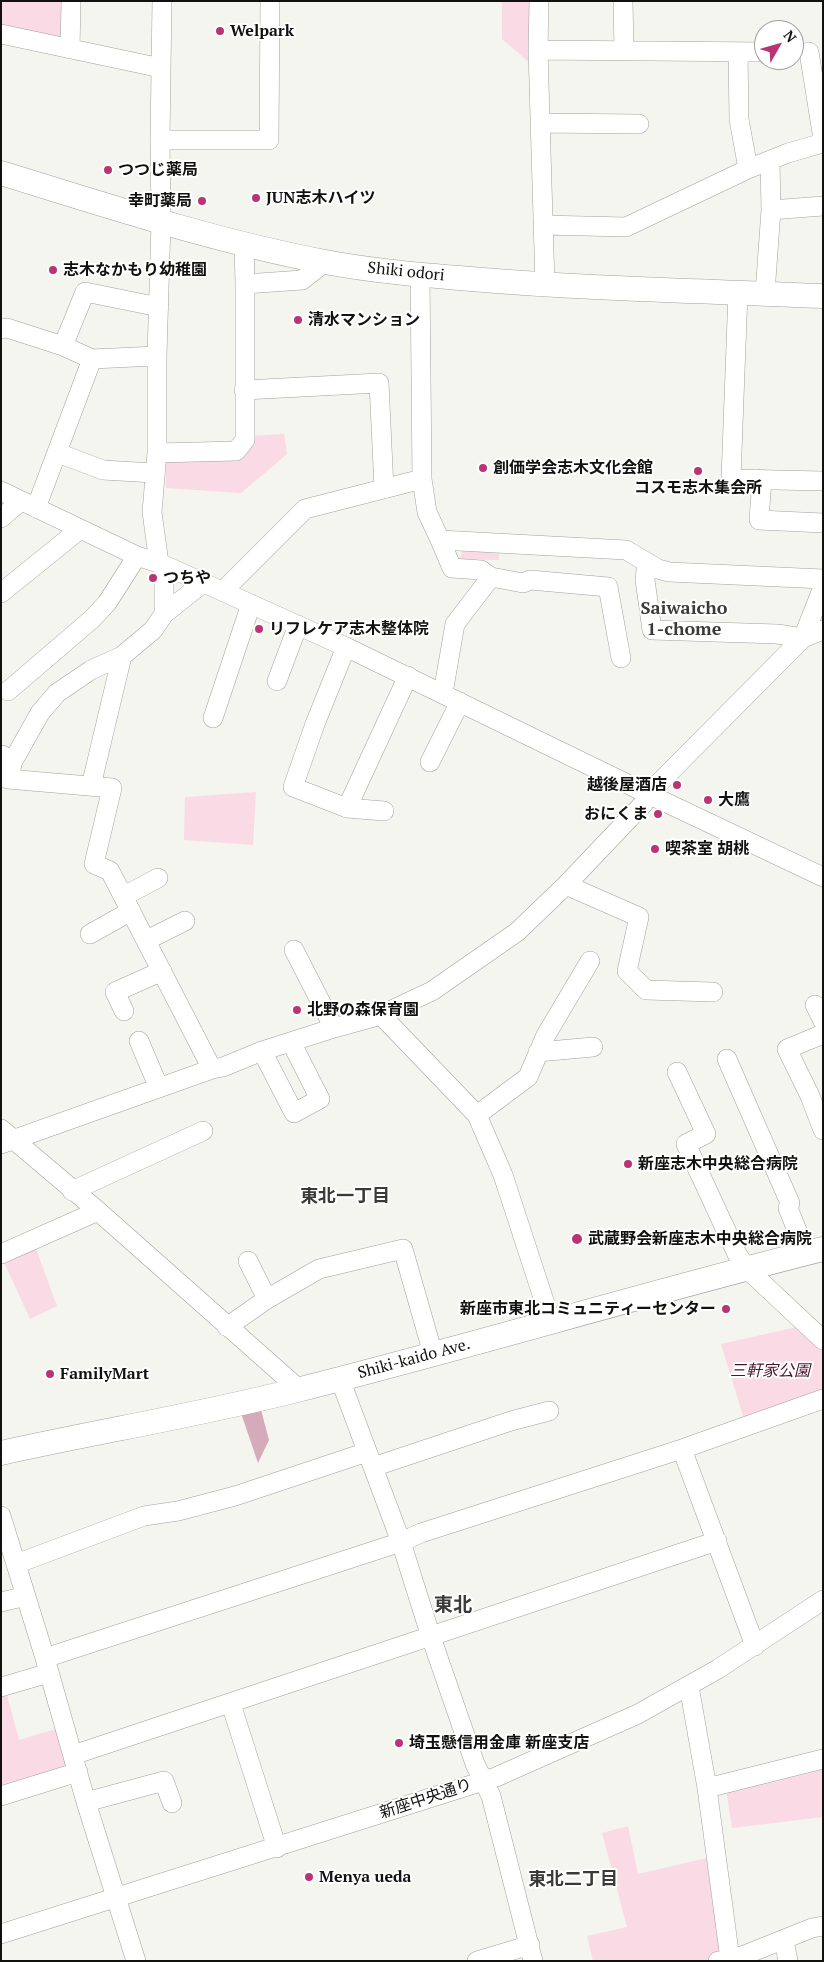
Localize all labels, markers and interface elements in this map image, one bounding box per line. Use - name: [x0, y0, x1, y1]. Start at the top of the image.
- north arrow: [754, 20, 804, 70]
- place label: Welpark: [230, 21, 294, 41]
- marker: Welpark: [214, 25, 226, 37]
- text: N: [780, 26, 801, 46]
- place label: つつじ薬局: [118, 160, 198, 180]
- marker: つつじ薬局: [102, 164, 114, 176]
- place label: JUN志木ハイツ: [266, 188, 375, 208]
- place label: 幸町薬局: [128, 191, 192, 211]
- marker: JUN志木ハイツ: [250, 192, 262, 204]
- marker: 幸町薬局: [196, 195, 208, 207]
- street label: Shiki odori: [367, 258, 445, 286]
- place label: 志木なかもり幼稚園: [63, 260, 207, 280]
- marker: 志木なかもり幼稚園: [47, 264, 59, 276]
- place label: 清水マンション: [308, 310, 420, 330]
- marker: 清水マンション: [292, 314, 304, 326]
- place label: 創価学会志木文化会館: [493, 458, 653, 478]
- marker: 創価学会志木文化会館: [477, 462, 489, 474]
- marker: コスモ志木集会所: [692, 465, 704, 477]
- place label: コスモ志木集会所: [634, 478, 762, 498]
- place label: つちや: [163, 568, 211, 588]
- marker: つちや: [147, 572, 159, 584]
- district label: Saiwaicho 1-chome: [640, 598, 728, 640]
- place label: リフレケア志木整体院: [269, 619, 429, 639]
- marker: リフレケア志木整体院: [253, 623, 265, 635]
- place label: 越後屋酒店: [587, 775, 667, 795]
- marker: 越後屋酒店: [671, 779, 683, 791]
- place label: 大鷹: [718, 790, 750, 810]
- marker: 大鷹: [702, 794, 714, 806]
- place label: おにくま: [584, 804, 648, 824]
- marker: おにくま: [652, 808, 664, 820]
- place label: 喫茶室 胡桃: [665, 839, 749, 859]
- marker: 喫茶室 胡桃: [649, 843, 661, 855]
- place label: 北野の森保育園: [307, 1000, 419, 1020]
- marker: 北野の森保育園: [291, 1004, 303, 1016]
- place label: 新座志木中央総合病院: [638, 1154, 798, 1174]
- marker: 新座志木中央総合病院: [622, 1158, 634, 1170]
- district label: 東北一丁目: [300, 1186, 390, 1208]
- place label: 武蔵野会新座志木中央総合病院: [588, 1229, 812, 1249]
- marker: 武蔵野会新座志木中央総合病院: [570, 1232, 584, 1246]
- place label: 新座市東北コミュニティーセンター: [460, 1299, 716, 1319]
- marker: 新座市東北コミュニティーセンター: [720, 1303, 732, 1315]
- street label: Shiki-kaido Ave.: [356, 1335, 472, 1383]
- park label: 三軒家公園: [730, 1361, 810, 1381]
- place label: FamilyMart: [60, 1364, 149, 1384]
- marker: FamilyMart: [44, 1368, 56, 1380]
- district label: 東北: [434, 1595, 472, 1617]
- place label: 埼玉懸信用金庫 新座支店: [409, 1733, 589, 1753]
- marker: 埼玉懸信用金庫 新座支店: [393, 1737, 405, 1749]
- street label: 新座中央通り: [377, 1775, 475, 1823]
- place label: Menya ueda: [319, 1867, 411, 1887]
- district label: 東北二丁目: [528, 1869, 618, 1891]
- marker: Menya ueda: [303, 1871, 315, 1883]

